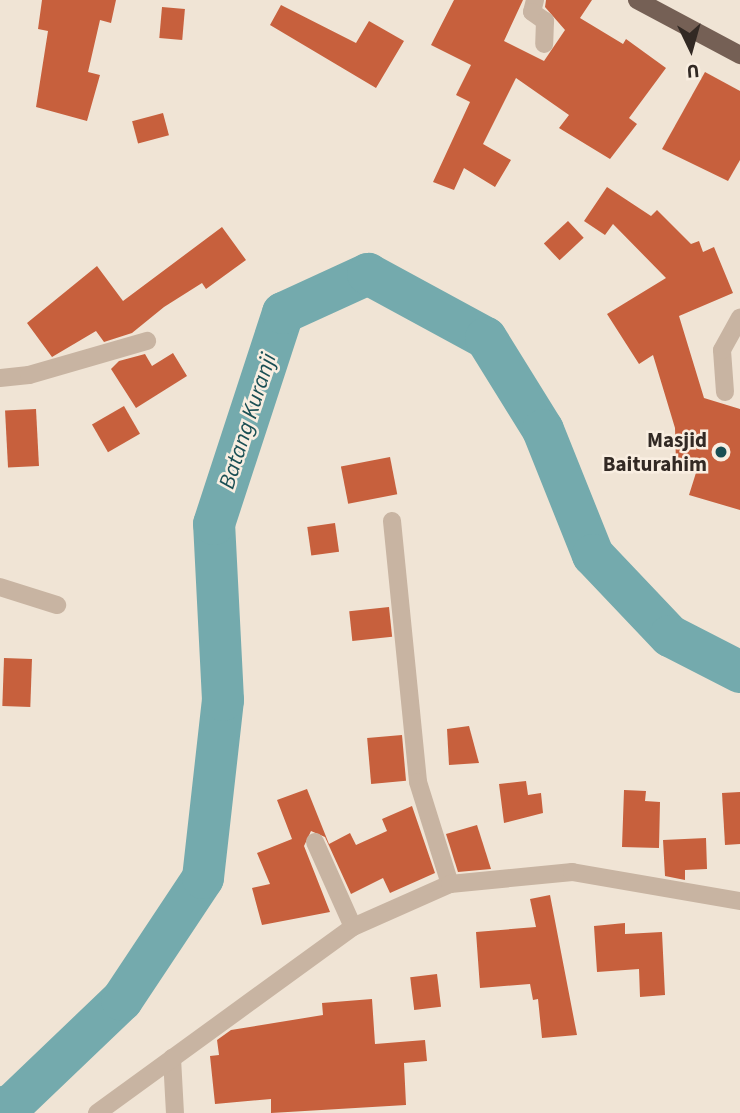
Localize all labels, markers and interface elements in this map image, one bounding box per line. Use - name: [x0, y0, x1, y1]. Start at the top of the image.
- north arrow: [656, 14, 726, 84]
- text: U: [685, 56, 700, 84]
- water label: Batang Kuranji: [213, 350, 283, 492]
- place label: Masjid Baiturahim: [603, 427, 707, 477]
- marker: Masjid Baiturahim: [713, 444, 729, 460]

